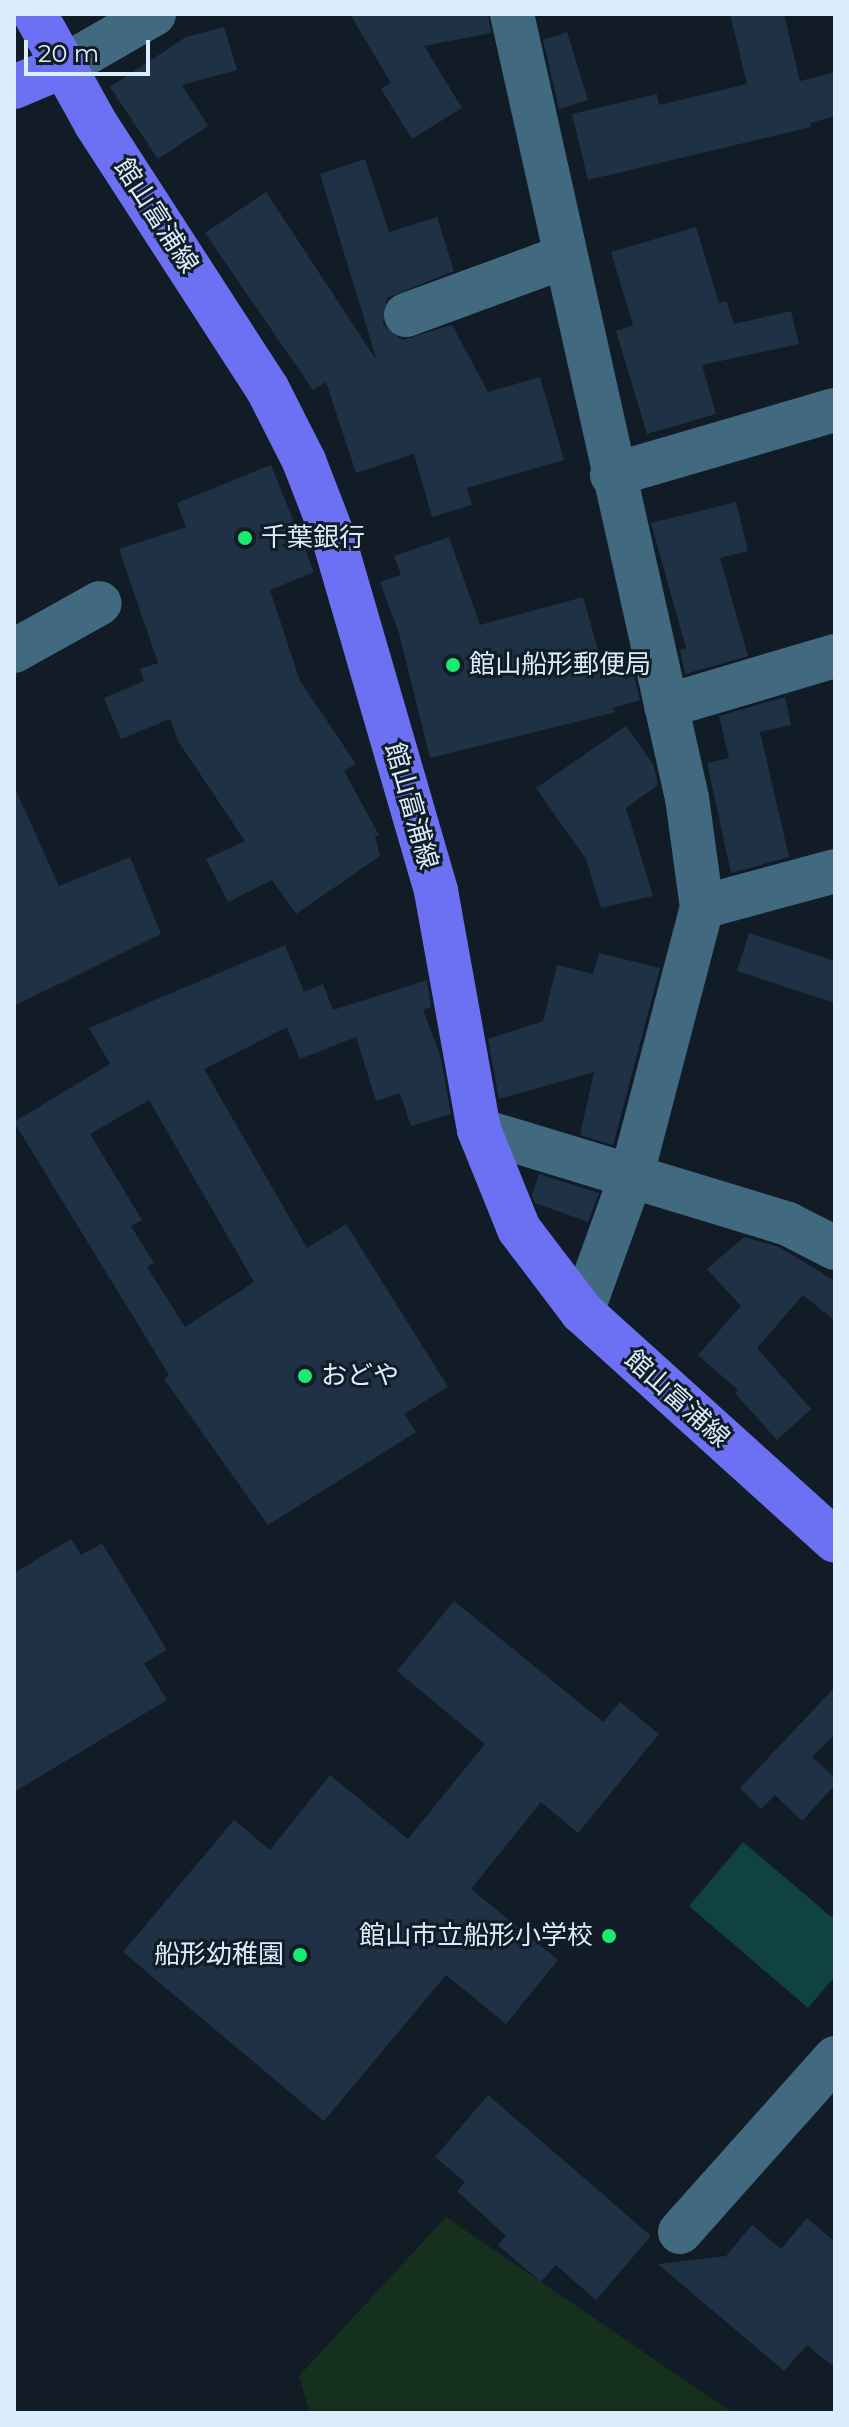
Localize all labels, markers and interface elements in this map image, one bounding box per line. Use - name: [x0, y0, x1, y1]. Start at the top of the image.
- scale bar: [28, 24, 154, 74]
- text: 20 m: [38, 39, 99, 68]
- street label: 館山富浦線: [108, 153, 204, 279]
- place label: 千葉銀行: [261, 522, 365, 554]
- marker: 千葉銀行: [236, 529, 254, 547]
- place label: 館山船形郵便局: [469, 649, 651, 681]
- marker: 館山船形郵便局: [444, 656, 462, 674]
- street label: 館山富浦線: [378, 739, 444, 873]
- street label: 館山富浦線: [618, 1344, 736, 1454]
- place label: おどや: [321, 1360, 399, 1392]
- marker: おどや: [296, 1367, 314, 1385]
- place label: 館山市立船形小学校: [359, 1920, 593, 1952]
- marker: 館山市立船形小学校: [600, 1927, 618, 1945]
- place label: 船形幼稚園: [154, 1939, 284, 1971]
- marker: 船形幼稚園: [291, 1946, 309, 1964]

